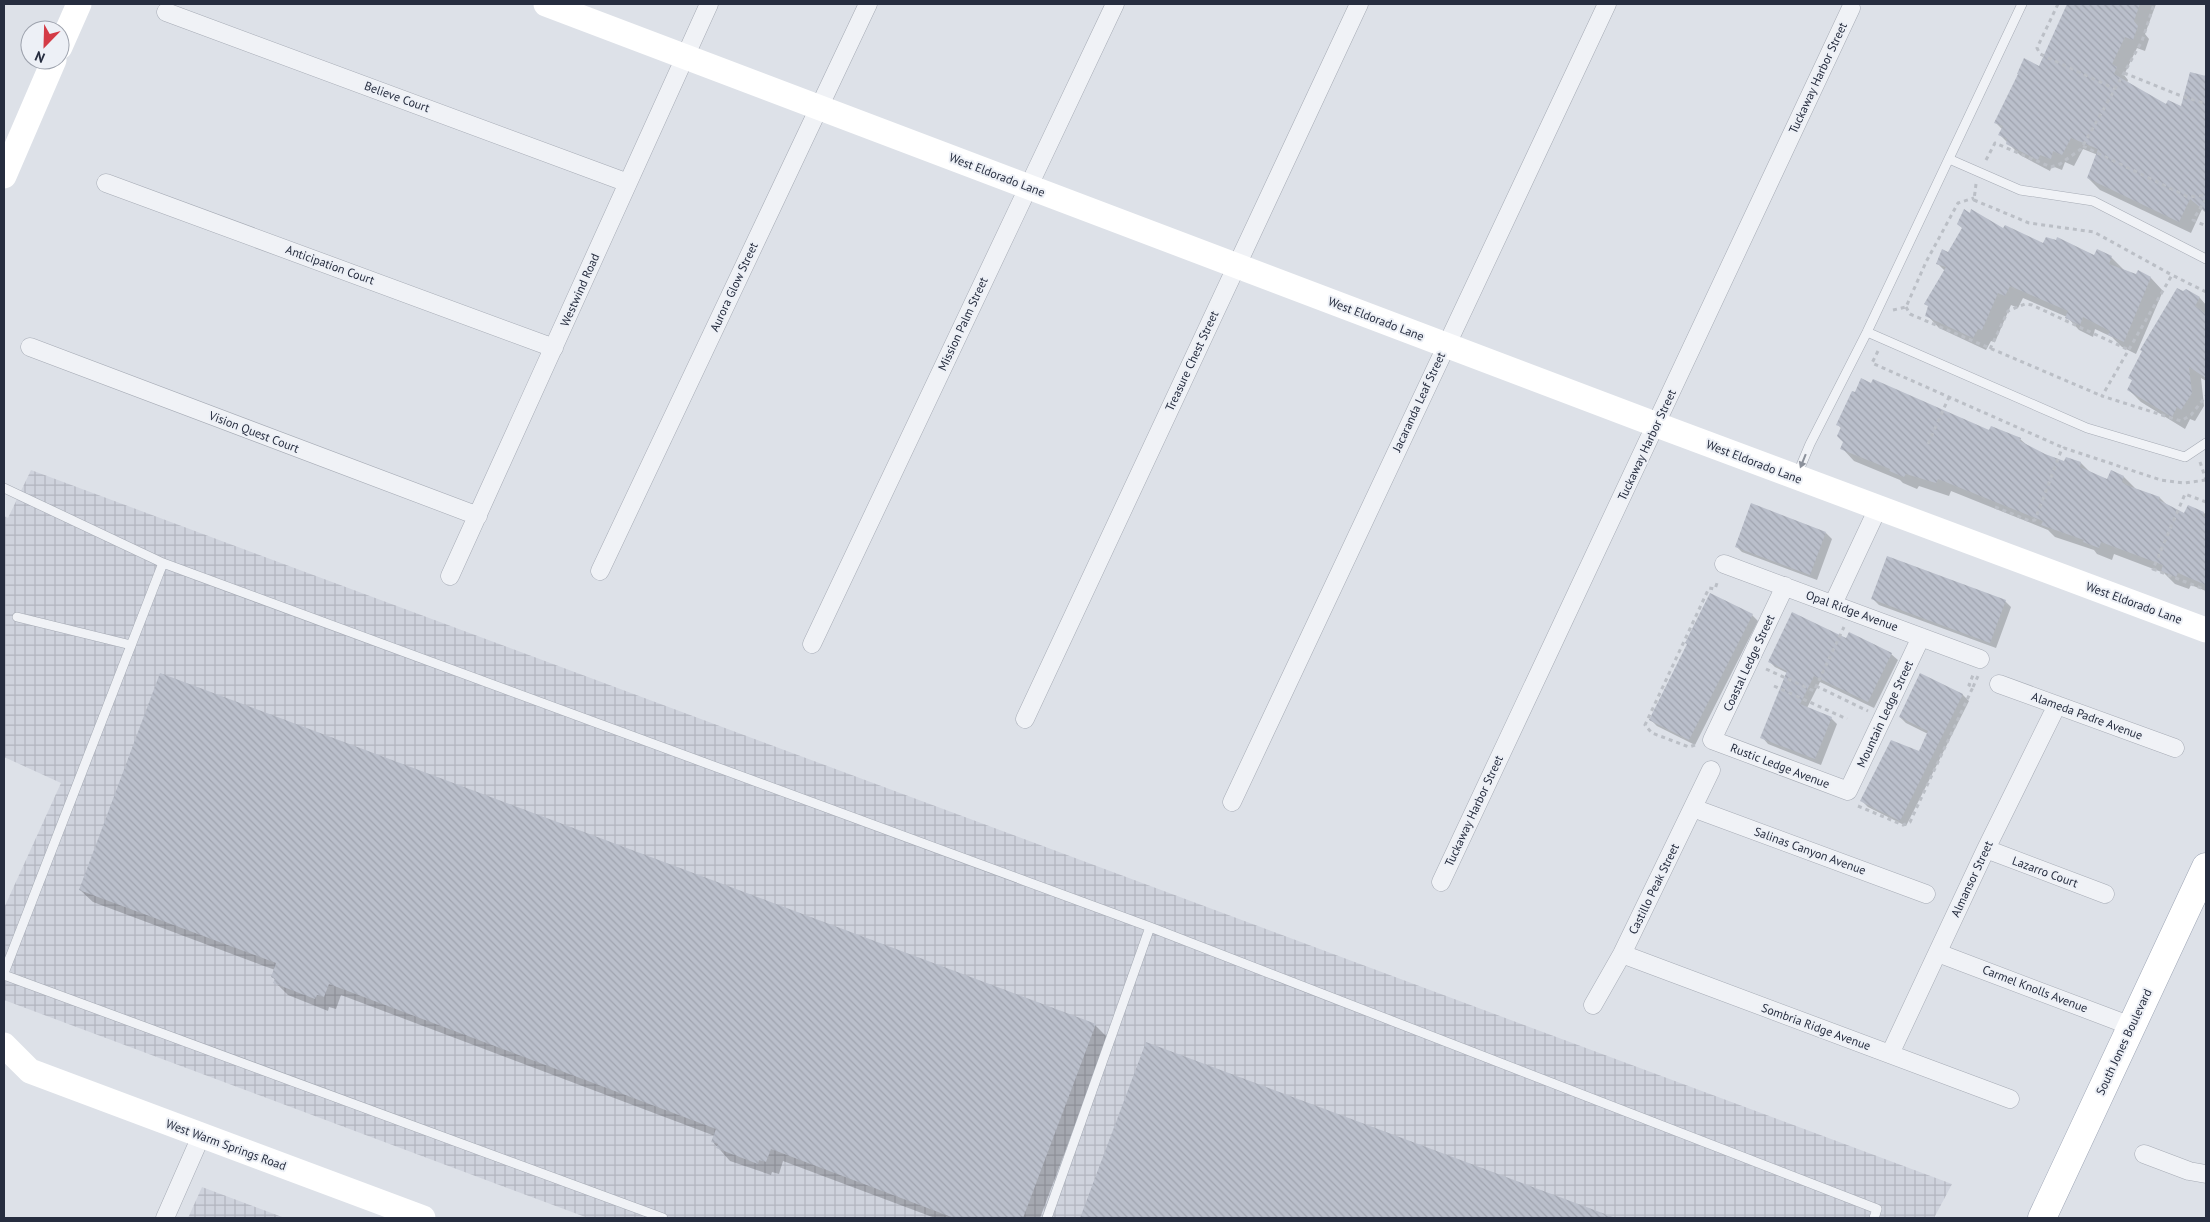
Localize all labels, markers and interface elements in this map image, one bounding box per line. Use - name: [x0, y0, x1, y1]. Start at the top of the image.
- north arrow: [20, 20, 70, 70]
- street label: Tuckaway Harbor Street: [1785, 20, 1850, 136]
- text: N: [32, 47, 48, 67]
- street label: Believe Court: [362, 78, 432, 115]
- street label: West Eldorado Lane: [947, 149, 1047, 200]
- street label: Aurora Glow Street: [706, 240, 761, 334]
- street label: Anticipation Court: [284, 242, 377, 288]
- street label: Westwind Road: [557, 251, 602, 329]
- street label: Mission Palm Street: [934, 275, 991, 373]
- street label: West Eldorado Lane: [1326, 293, 1426, 344]
- street label: Treasure Chest Street: [1162, 308, 1221, 413]
- street label: Jacaranda Leaf Street: [1388, 350, 1448, 455]
- street label: Tuckaway Harbor Street: [1614, 387, 1679, 503]
- street label: Vision Quest Court: [206, 407, 301, 456]
- street label: West Eldorado Lane: [1704, 436, 1804, 487]
- one-way arrow: [1799, 454, 1807, 469]
- street label: West Eldorado Lane: [2084, 578, 2184, 627]
- street label: Opal Ridge Avenue: [1804, 587, 1900, 634]
- street label: Coastal Ledge Street: [1720, 612, 1778, 714]
- street label: Mountain Ledge Street: [1853, 658, 1916, 770]
- street label: Alameda Padre Avenue: [2030, 688, 2145, 743]
- street label: Rustic Ledge Avenue: [1728, 740, 1832, 791]
- street label: Tuckaway Harbor Street: [1441, 753, 1506, 869]
- street label: Salinas Canyon Avenue: [1752, 823, 1868, 878]
- street label: Almansor Street: [1947, 838, 1996, 919]
- street label: Castillo Peak Street: [1625, 841, 1682, 937]
- street label: Lazarro Court: [2010, 853, 2080, 890]
- street label: Carmel Knolls Avenue: [1980, 962, 2090, 1016]
- street label: South Jones Boulevard: [2092, 986, 2155, 1097]
- street label: Sombria Ridge Avenue: [1760, 1000, 1873, 1053]
- street label: West Warm Springs Road: [164, 1116, 288, 1173]

